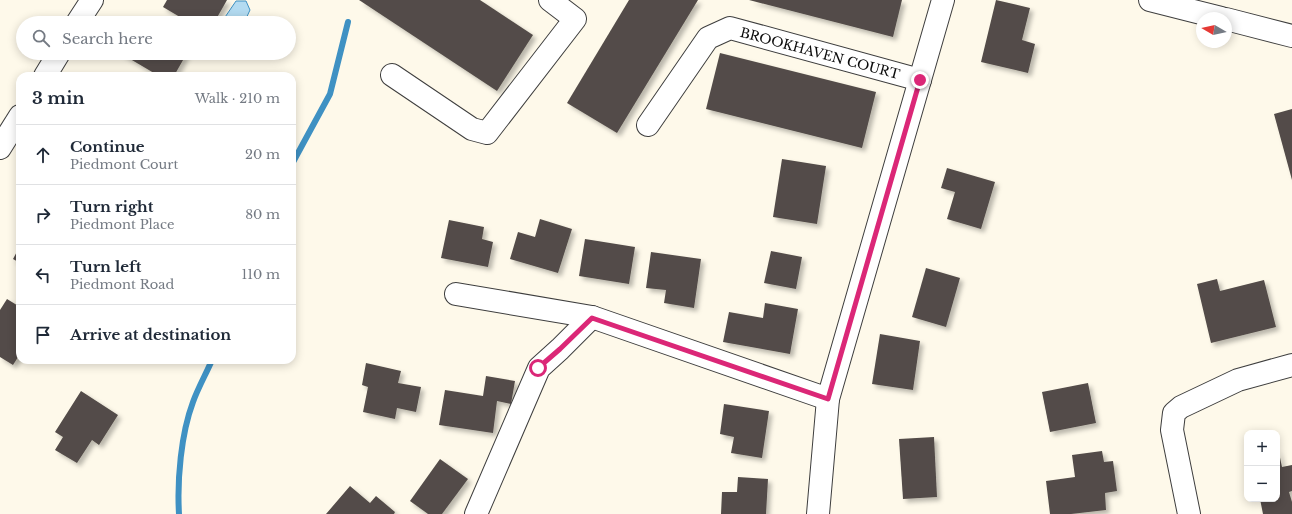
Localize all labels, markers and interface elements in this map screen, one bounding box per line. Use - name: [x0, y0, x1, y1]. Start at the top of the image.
- north arrow: [1196, 12, 1232, 48]
- search box: [16, 16, 296, 60]
- street label: BROOKHAVEN COURT: [738, 24, 902, 83]
- icon: search: [30, 27, 52, 49]
- text: Search here: [62, 29, 153, 48]
- route end: [911, 71, 929, 89]
- text: 3 min: [32, 88, 85, 109]
- text: Walk · 210 m: [195, 90, 280, 107]
- text: Continue: [70, 137, 145, 156]
- icon: ahead: [32, 144, 54, 166]
- text: 20 m: [245, 146, 280, 163]
- text: Piedmont Court: [70, 156, 178, 173]
- text: Turn right: [70, 197, 153, 216]
- icon: right: [32, 204, 54, 226]
- text: 80 m: [245, 206, 280, 223]
- text: Piedmont Place: [70, 216, 174, 233]
- text: Turn left: [70, 257, 141, 276]
- icon: left: [32, 264, 54, 286]
- text: 110 m: [241, 266, 280, 283]
- text: Piedmont Road: [70, 276, 174, 293]
- icon: arrive: [32, 324, 54, 346]
- text: Arrive at destination: [70, 325, 231, 344]
- route start: [529, 359, 547, 377]
- map controls: [1244, 430, 1280, 502]
- button: +: [1244, 430, 1280, 466]
- button: −: [1244, 466, 1280, 502]

